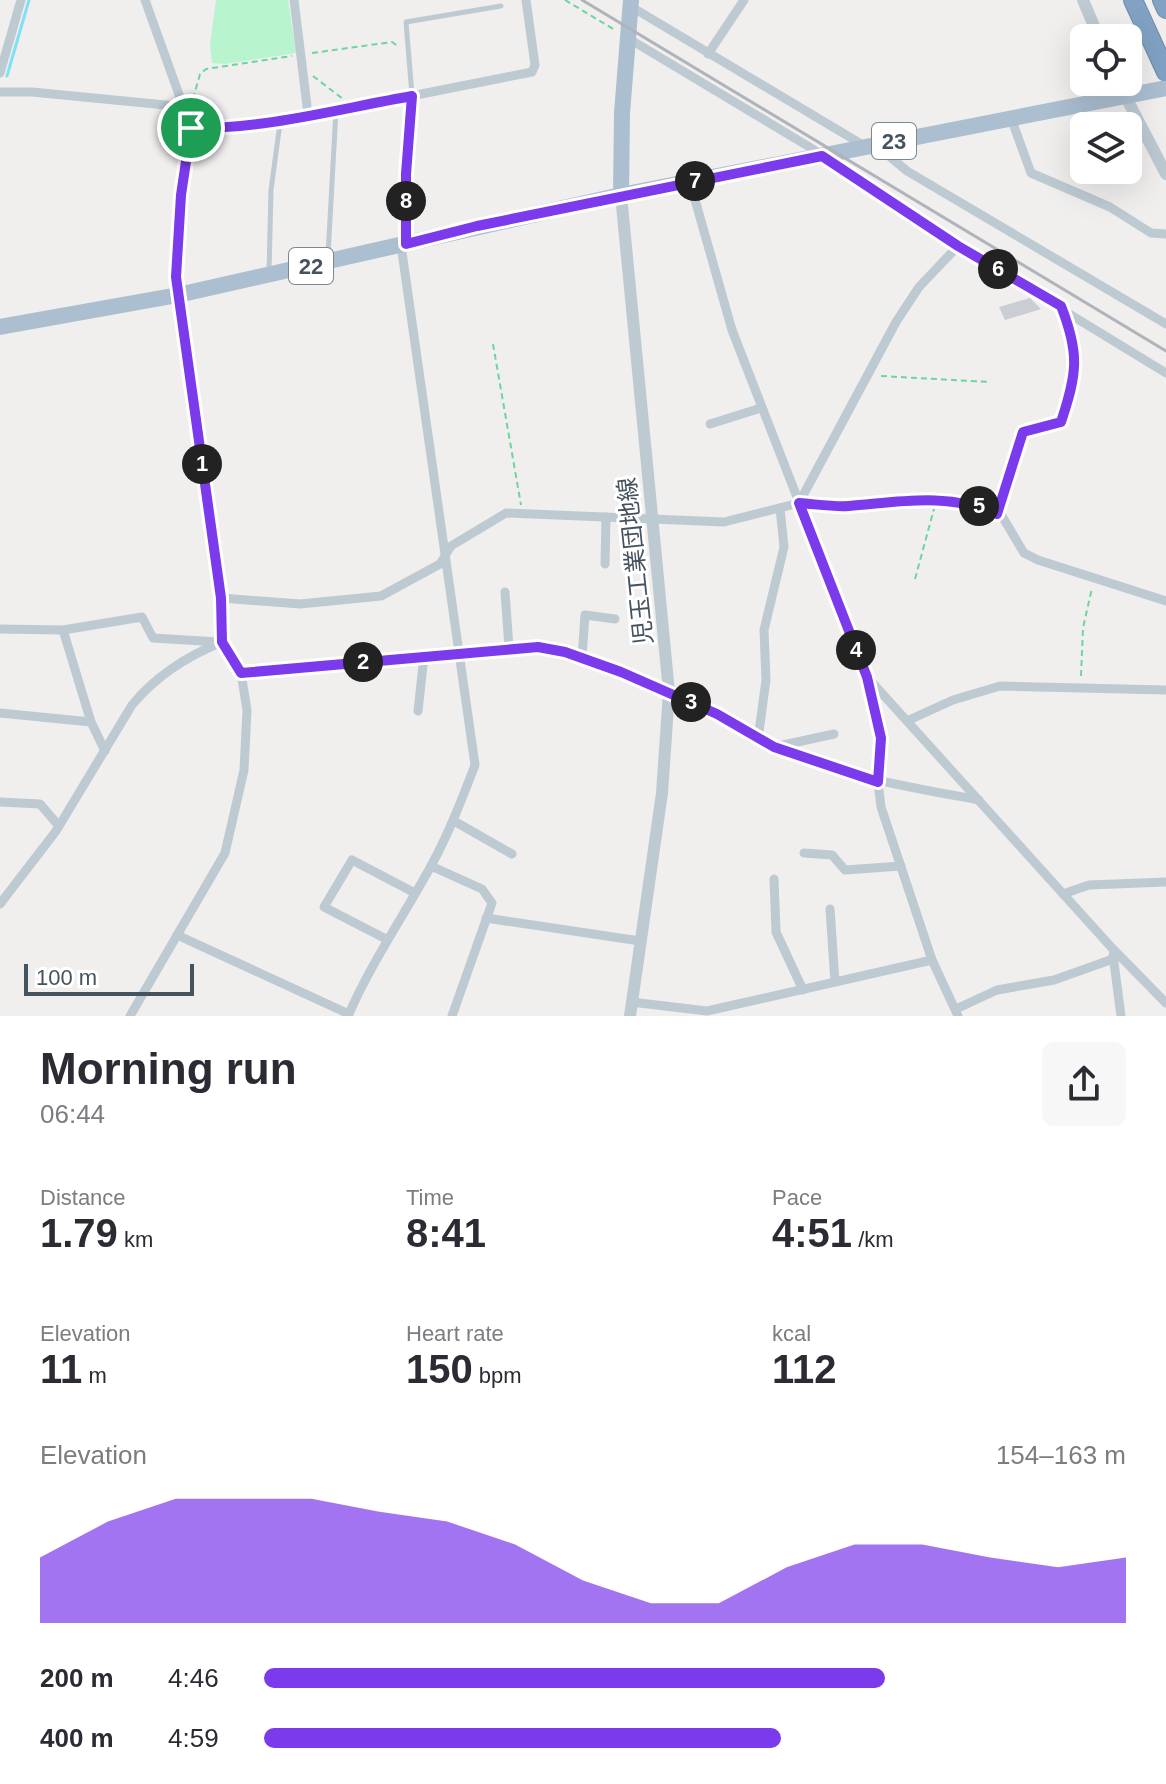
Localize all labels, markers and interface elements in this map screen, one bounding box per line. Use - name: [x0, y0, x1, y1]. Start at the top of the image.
- map controls: [1070, 24, 1142, 184]
- button: locate: [1070, 24, 1142, 96]
- pin: [157, 94, 225, 162]
- icon: arrive: [169, 106, 213, 150]
- button: layers: [1070, 112, 1142, 184]
- road number: 23: [872, 123, 916, 159]
- pin: 7: [675, 161, 715, 201]
- text: 7: [689, 168, 701, 193]
- pin: 8: [386, 181, 426, 221]
- text: 8: [400, 188, 412, 213]
- road number: 22: [289, 248, 333, 284]
- pin: 6: [978, 249, 1018, 289]
- text: 6: [992, 256, 1004, 281]
- pin: 1: [182, 444, 222, 484]
- text: 1: [196, 451, 208, 476]
- street label: 児玉工業団地線: [613, 476, 657, 646]
- pin: 5: [959, 486, 999, 526]
- text: 5: [973, 493, 985, 518]
- pin: 4: [836, 630, 876, 670]
- text: 4: [850, 637, 862, 662]
- pin: 2: [343, 642, 383, 682]
- text: 2: [357, 649, 369, 674]
- pin: 3: [671, 682, 711, 722]
- text: 3: [685, 689, 697, 714]
- scale bar: [24, 960, 194, 996]
- text: 100 m: [36, 965, 97, 990]
- button: share: [1042, 1042, 1126, 1126]
- text: Morning run: [40, 1044, 297, 1093]
- text: 06:44: [40, 1099, 105, 1129]
- text: Distance: [40, 1185, 126, 1210]
- text: Time: [406, 1185, 454, 1210]
- text: Pace: [772, 1185, 822, 1210]
- text: 1.79: [40, 1211, 118, 1255]
- text: 8:41: [406, 1211, 486, 1255]
- text: 4:51: [772, 1211, 852, 1255]
- text: km: [118, 1227, 153, 1252]
- text: /km: [852, 1227, 894, 1252]
- text: Elevation: [40, 1321, 131, 1346]
- text: Heart rate: [406, 1321, 504, 1346]
- text: kcal: [772, 1321, 811, 1346]
- text: 11: [40, 1347, 82, 1391]
- text: 150: [406, 1347, 473, 1391]
- text: 112: [772, 1347, 837, 1391]
- text: m: [82, 1363, 107, 1388]
- text: bpm: [473, 1363, 522, 1388]
- text: Elevation: [40, 1440, 147, 1470]
- text: 154–163 m: [996, 1440, 1126, 1470]
- text: 200 m: [40, 1663, 114, 1693]
- text: 4:46: [168, 1663, 219, 1693]
- text: 400 m: [40, 1723, 114, 1753]
- text: 4:59: [168, 1723, 219, 1753]

